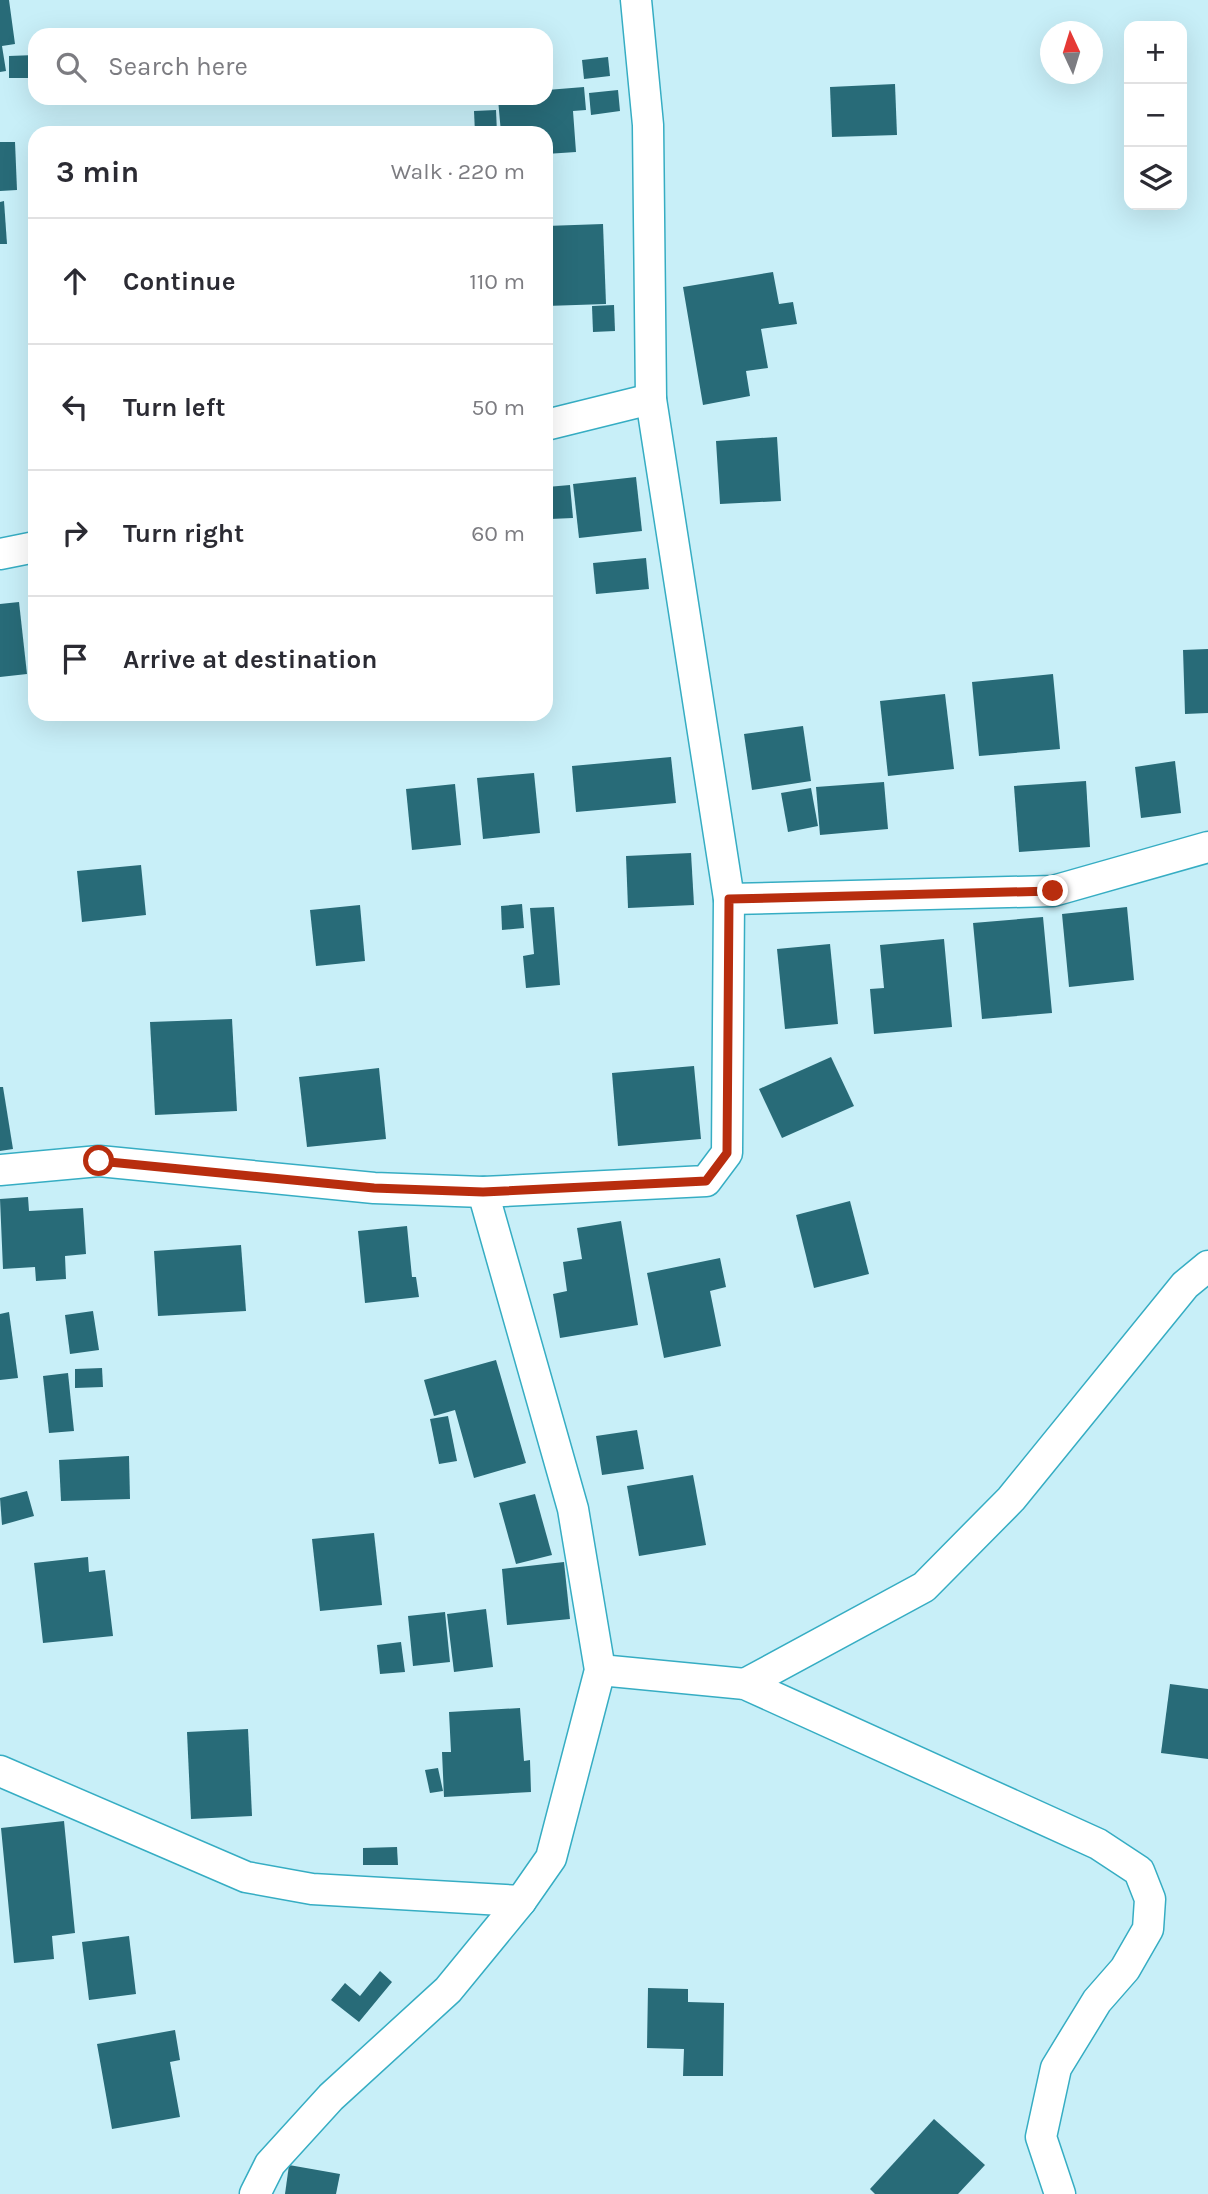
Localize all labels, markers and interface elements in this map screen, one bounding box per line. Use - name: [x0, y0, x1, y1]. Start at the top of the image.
- north arrow: [1040, 21, 1103, 84]
- map controls: [1124, 21, 1187, 210]
- button: +: [1124, 21, 1187, 84]
- search box: [28, 28, 553, 105]
- icon: search: [52, 48, 90, 86]
- text: Search here: [108, 51, 248, 82]
- button: −: [1124, 84, 1187, 147]
- button: layers: [1124, 147, 1187, 210]
- text: 3 min: [56, 154, 139, 190]
- text: Walk · 220 m: [391, 158, 525, 185]
- icon: ahead: [56, 262, 94, 300]
- text: Continue: [123, 266, 235, 297]
- text: 110 m: [469, 268, 525, 295]
- icon: left: [56, 388, 94, 426]
- text: Turn left: [123, 392, 225, 423]
- text: 50 m: [471, 394, 525, 421]
- icon: right: [56, 514, 94, 552]
- text: Turn right: [123, 518, 244, 549]
- text: 60 m: [471, 520, 525, 547]
- icon: arrive: [56, 640, 94, 678]
- text: Arrive at destination: [123, 644, 377, 675]
- route end: [1037, 875, 1068, 906]
- route start: [83, 1145, 114, 1176]

